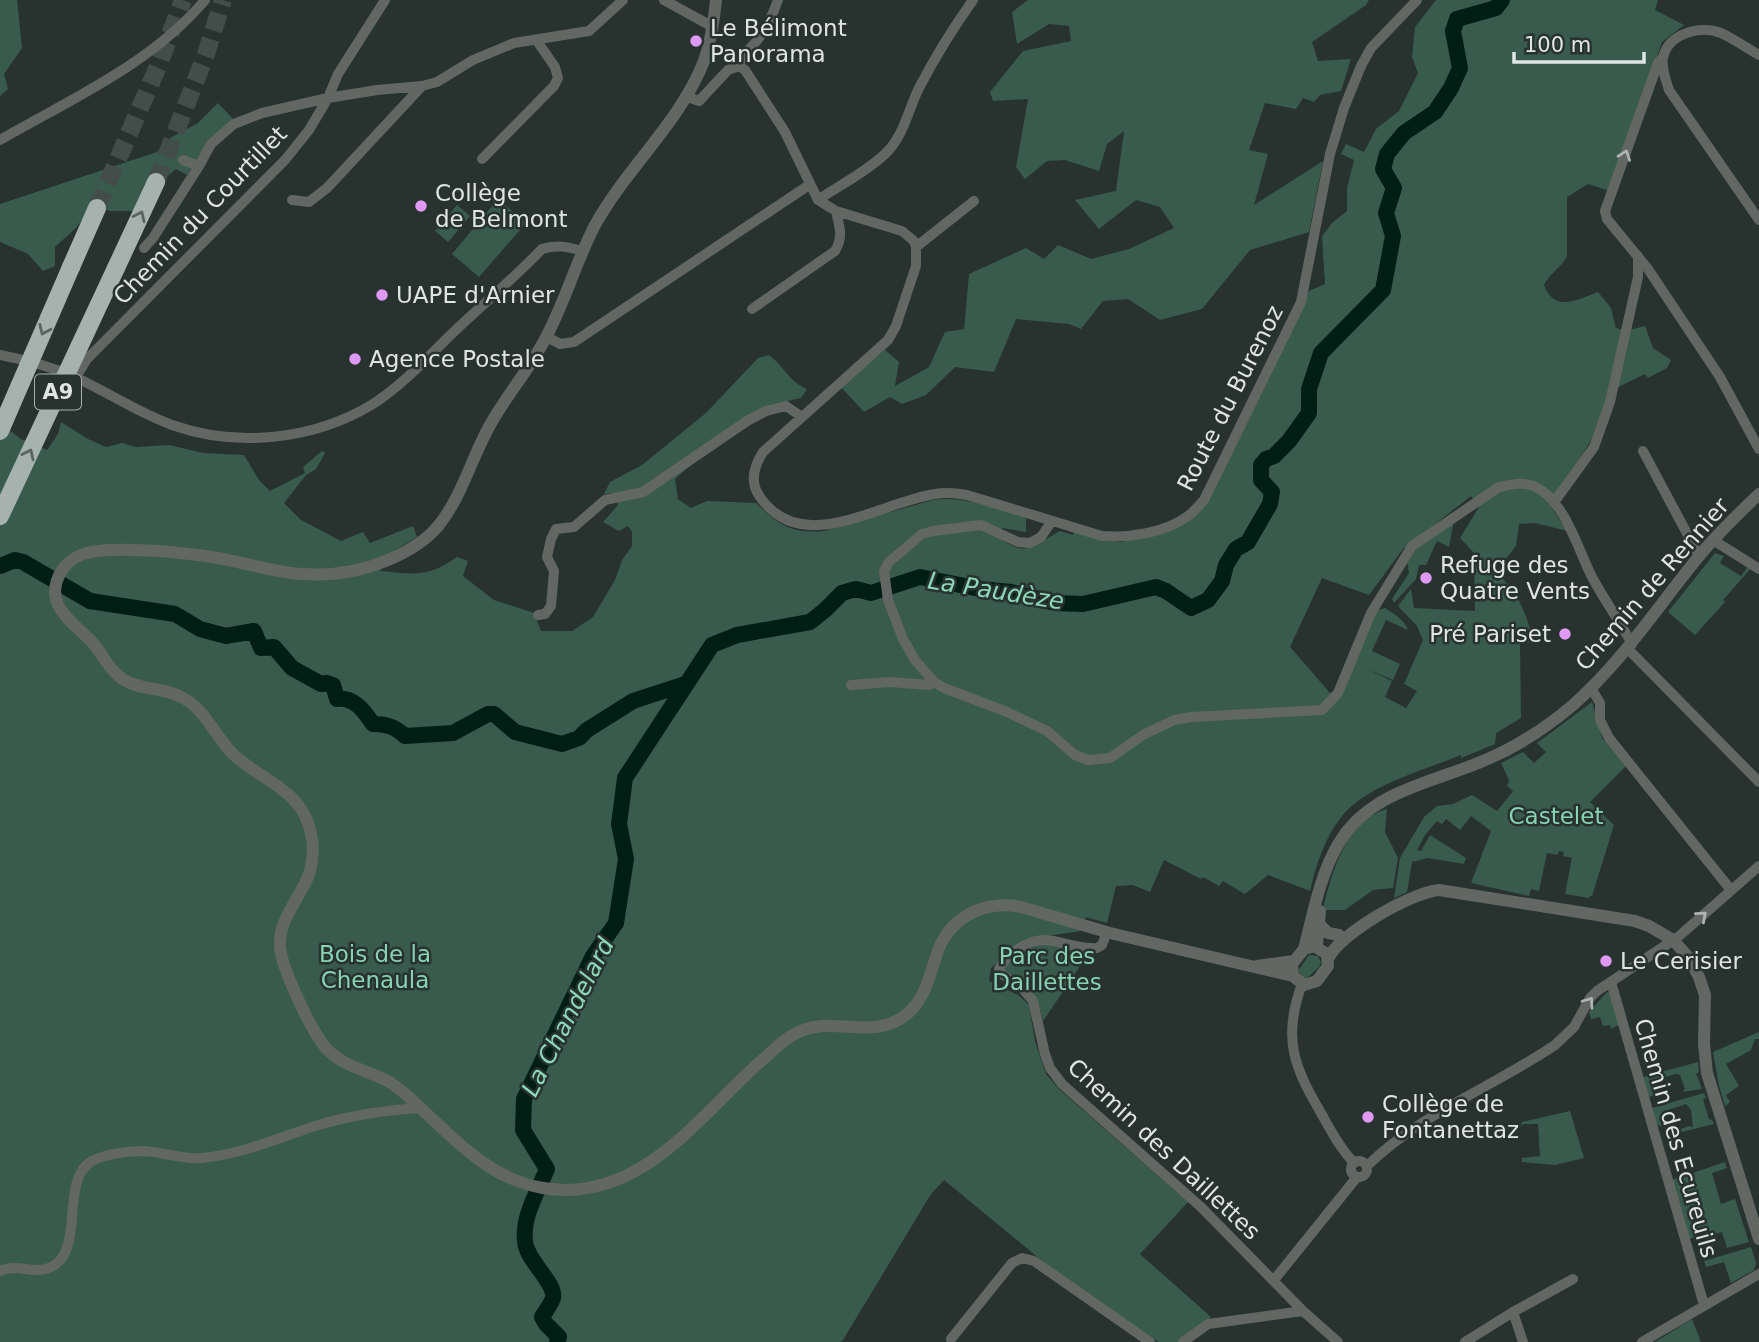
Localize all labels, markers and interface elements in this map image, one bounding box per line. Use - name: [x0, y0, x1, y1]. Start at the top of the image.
- place label: Le Bélimont Panorama: [710, 15, 847, 67]
- scale bar: [1514, 21, 1644, 65]
- marker: Le Bélimont Panorama: [688, 33, 704, 49]
- text: 100 m: [1524, 33, 1591, 57]
- street label: Chemin du Courtillet: [108, 121, 292, 309]
- one-way arrow: [1617, 149, 1631, 161]
- place label: Collège de Belmont: [435, 180, 567, 232]
- marker: Collège de Belmont: [413, 198, 429, 214]
- one-way arrow: [132, 211, 146, 223]
- place label: UAPE d'Arnier: [396, 282, 555, 308]
- marker: UAPE d'Arnier: [374, 287, 390, 303]
- street label: Route du Burenoz: [1172, 301, 1288, 495]
- one-way arrow: [38, 323, 52, 335]
- place label: Agence Postale: [369, 346, 545, 372]
- marker: Agence Postale: [347, 351, 363, 367]
- road number: A9: [35, 374, 81, 410]
- one-way arrow: [21, 449, 35, 461]
- street label: Chemin de Rennier: [1570, 492, 1734, 675]
- place label: Refuge des Quatre Vents: [1440, 552, 1590, 604]
- water label: La Paudèze: [926, 566, 1066, 616]
- marker: Refuge des Quatre Vents: [1418, 570, 1434, 586]
- place label: Pré Pariset: [1429, 621, 1551, 647]
- marker: Pré Pariset: [1557, 626, 1573, 642]
- park label: Castelet: [1509, 803, 1603, 829]
- one-way arrow: [1694, 912, 1707, 924]
- water label: La Chandelard: [516, 932, 620, 1101]
- park label: Bois de la Chenaula: [319, 941, 431, 993]
- park label: Parc des Daillettes: [992, 943, 1102, 995]
- place label: Le Cerisier: [1620, 948, 1742, 974]
- marker: Le Cerisier: [1598, 953, 1614, 969]
- one-way arrow: [1581, 997, 1593, 1010]
- street label: Chemin des Ecureuils: [1629, 1015, 1723, 1261]
- street label: Chemin des Daillettes: [1063, 1053, 1265, 1245]
- place label: Collège de Fontanettaz: [1382, 1091, 1519, 1143]
- marker: Collège de Fontanettaz: [1360, 1109, 1376, 1125]

